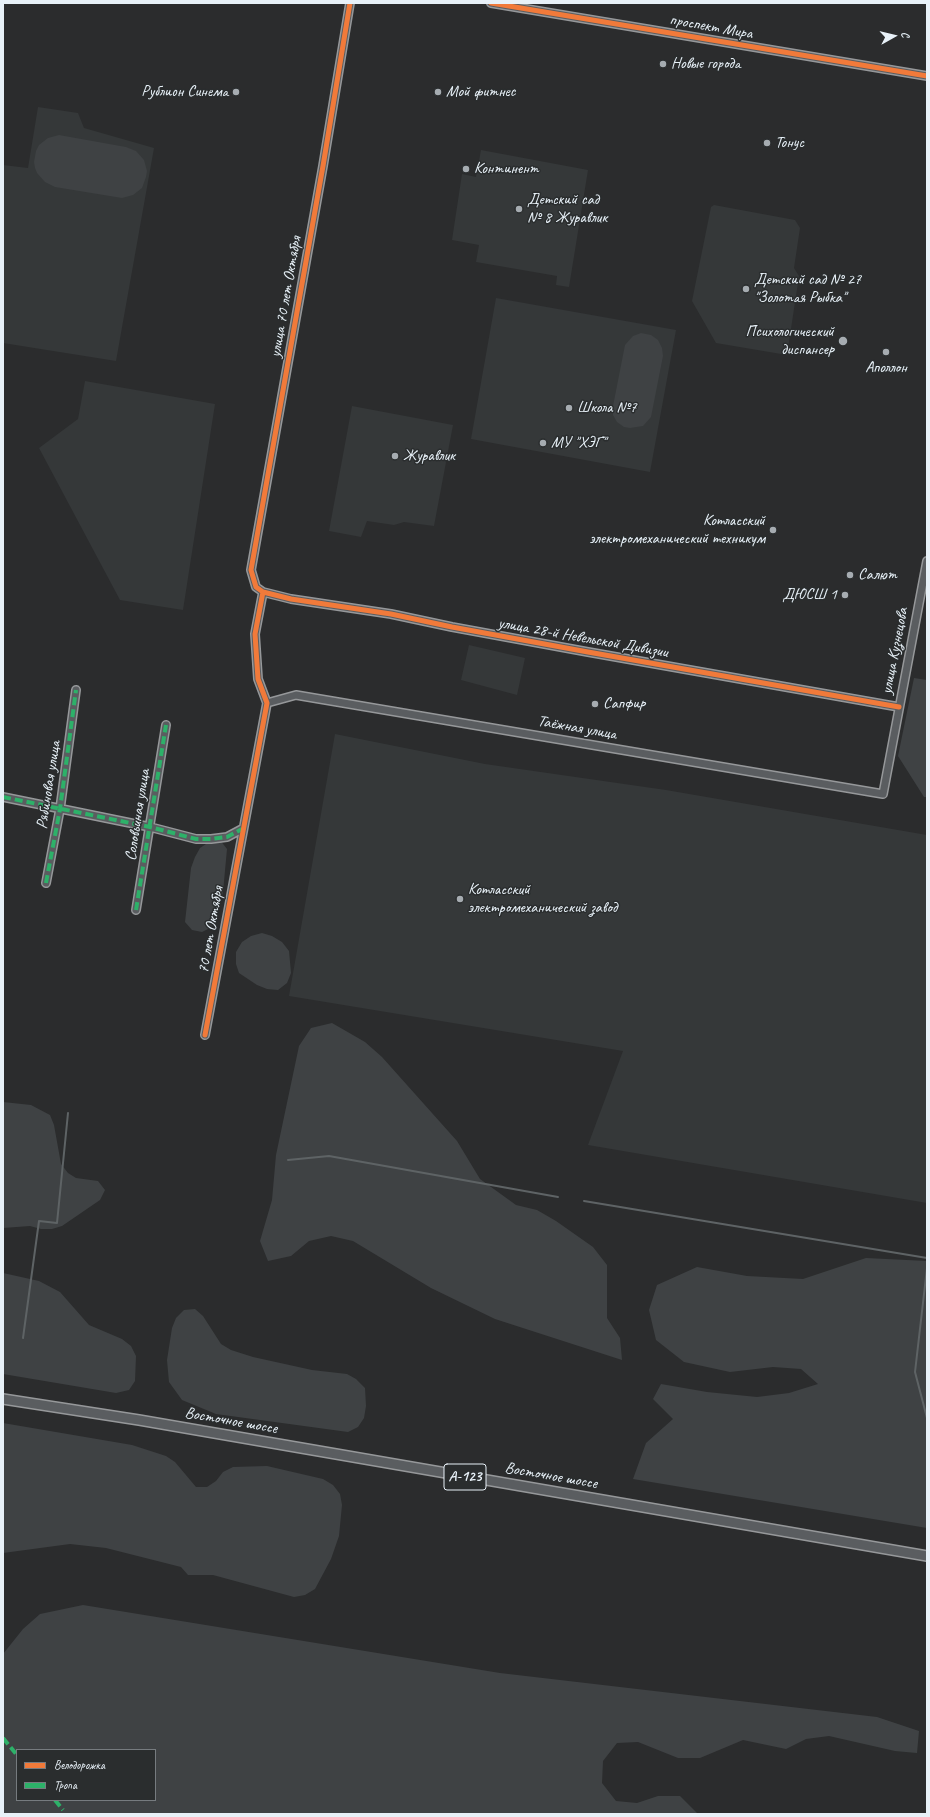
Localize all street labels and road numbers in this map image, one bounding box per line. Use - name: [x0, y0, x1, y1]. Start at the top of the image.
- street label: проспект Мира: [668, 10, 754, 44]
- street label: улица 70 лет Октября: [266, 235, 306, 359]
- street label: улица Кузнецова: [877, 606, 913, 696]
- street label: улица 28-й Невельской Дивизии: [497, 614, 669, 662]
- street label: Таёжная улица: [536, 712, 618, 744]
- street label: Рябиновая улица: [33, 740, 65, 830]
- street label: Соловьиная улица: [121, 768, 155, 862]
- street label: 70 лет Октября: [194, 885, 228, 975]
- street label: Восточное шоссе: [183, 1403, 279, 1439]
- street label: Восточное шоссе: [503, 1458, 599, 1494]
- road number: А-123: [444, 1464, 486, 1490]

